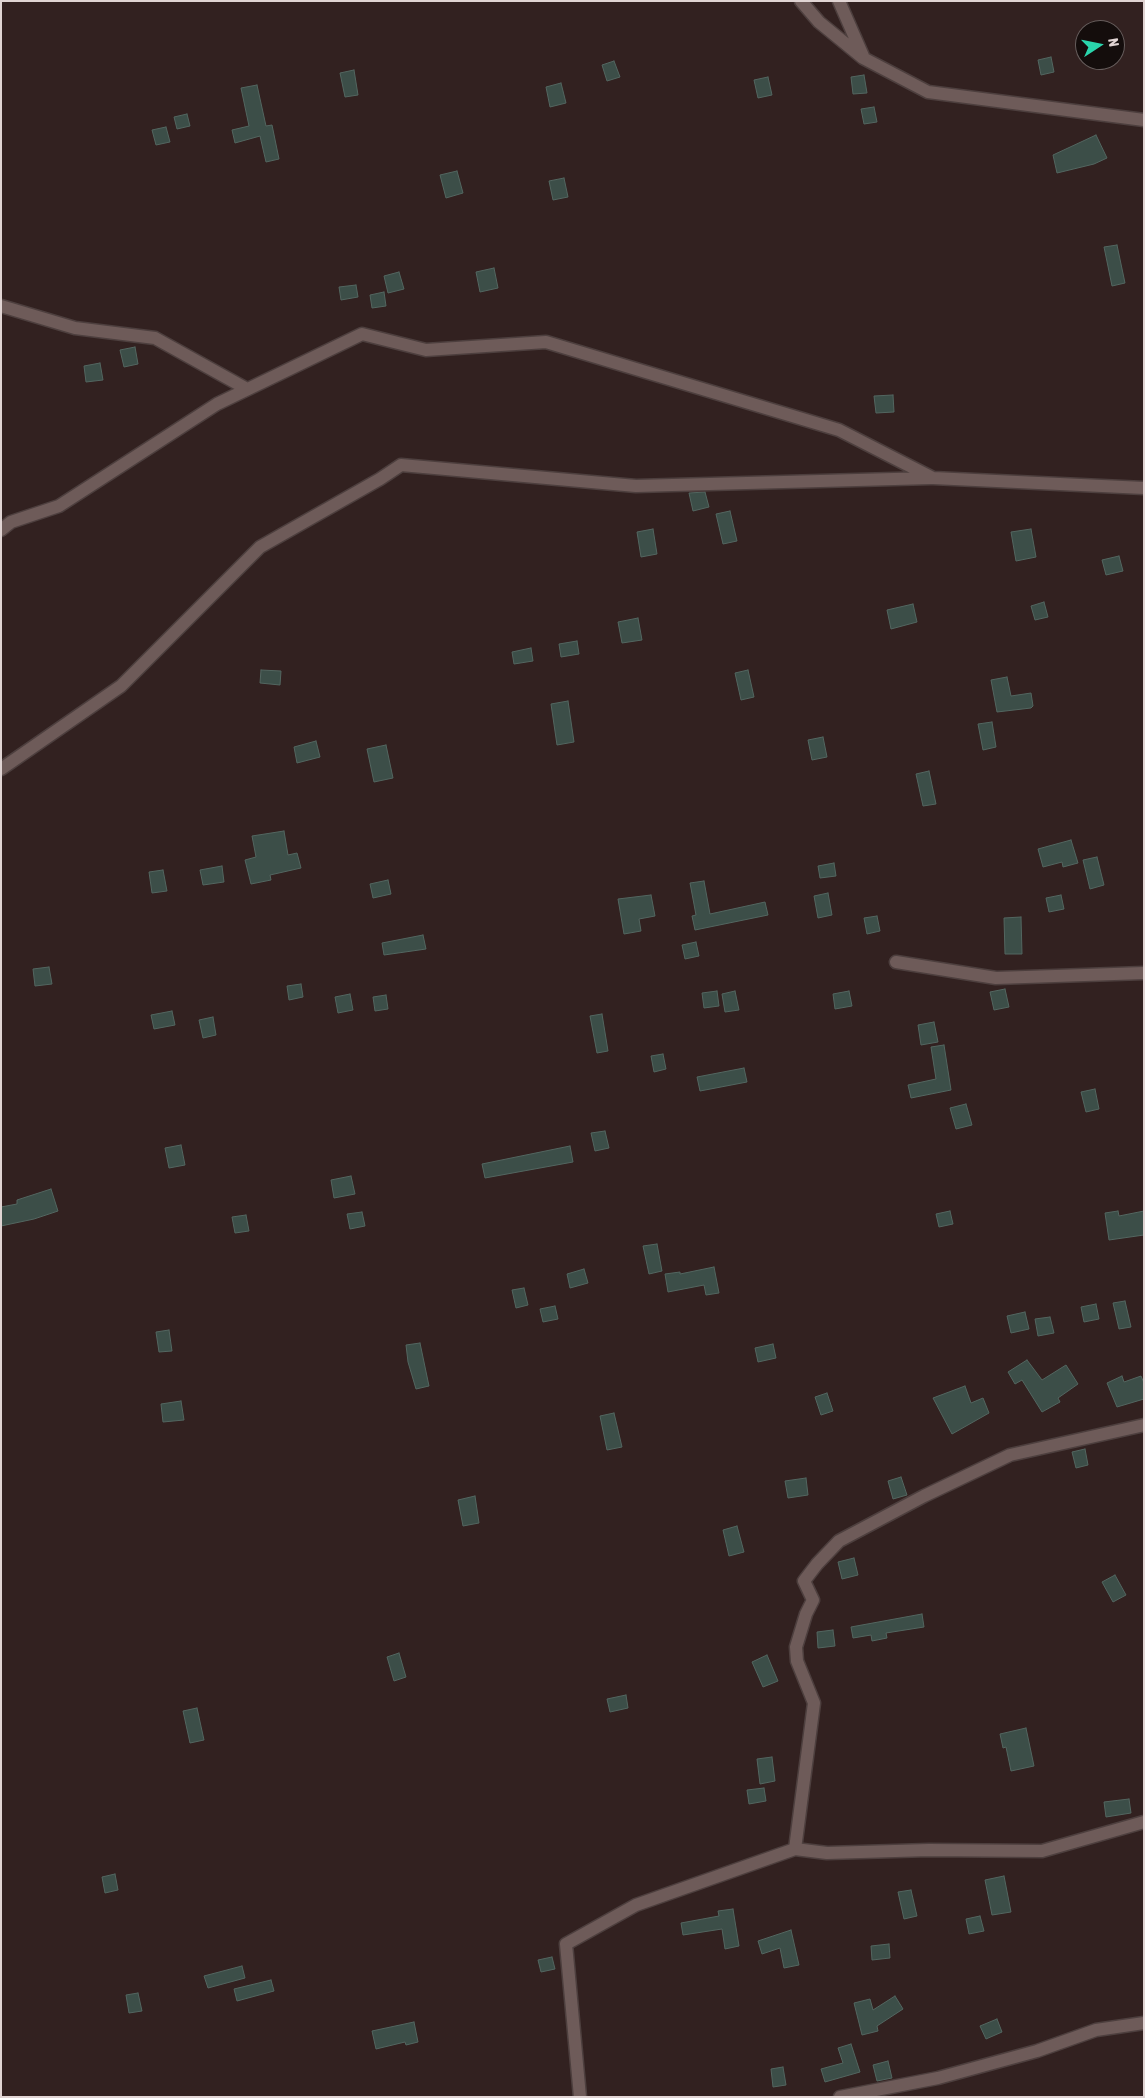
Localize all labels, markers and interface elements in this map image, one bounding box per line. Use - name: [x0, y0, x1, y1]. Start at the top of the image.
- north arrow: [1075, 20, 1125, 70]
- text: N: [1105, 37, 1122, 48]

